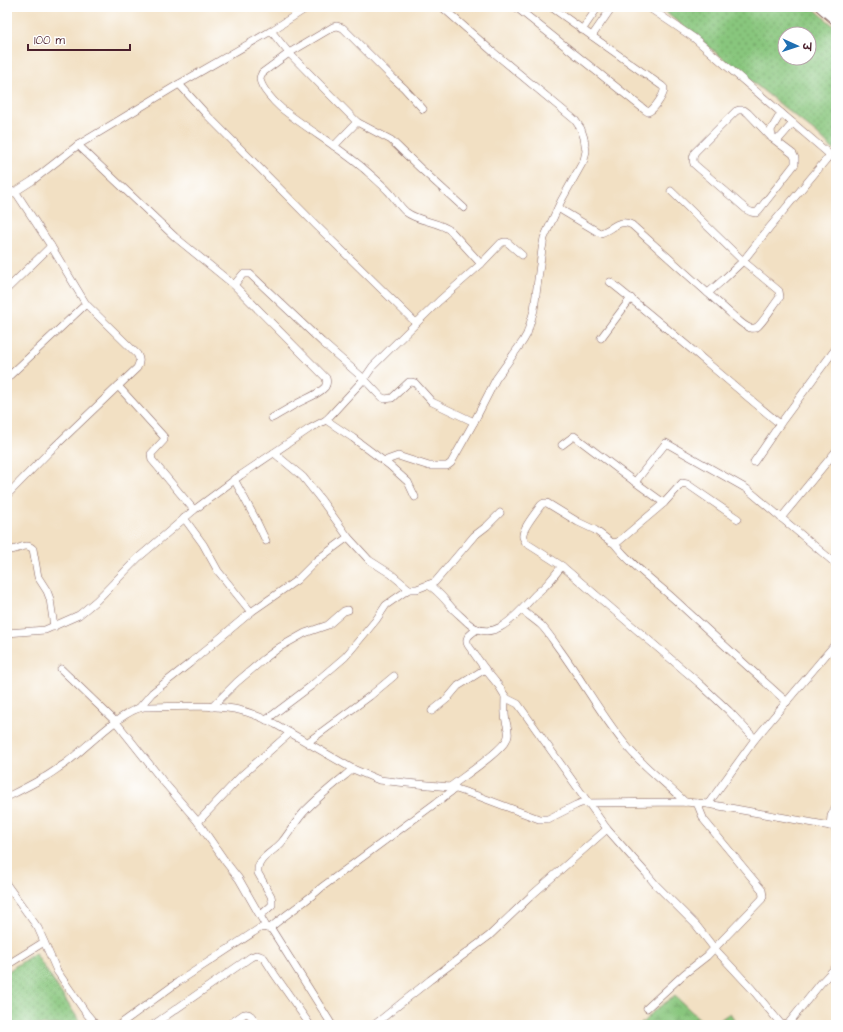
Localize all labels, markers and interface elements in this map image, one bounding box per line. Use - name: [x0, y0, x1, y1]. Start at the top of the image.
- scale bar: [28, 26, 130, 52]
- north arrow: [777, 26, 817, 66]
- text: 100 m: [34, 32, 65, 49]
- text: उ: [799, 41, 814, 52]

